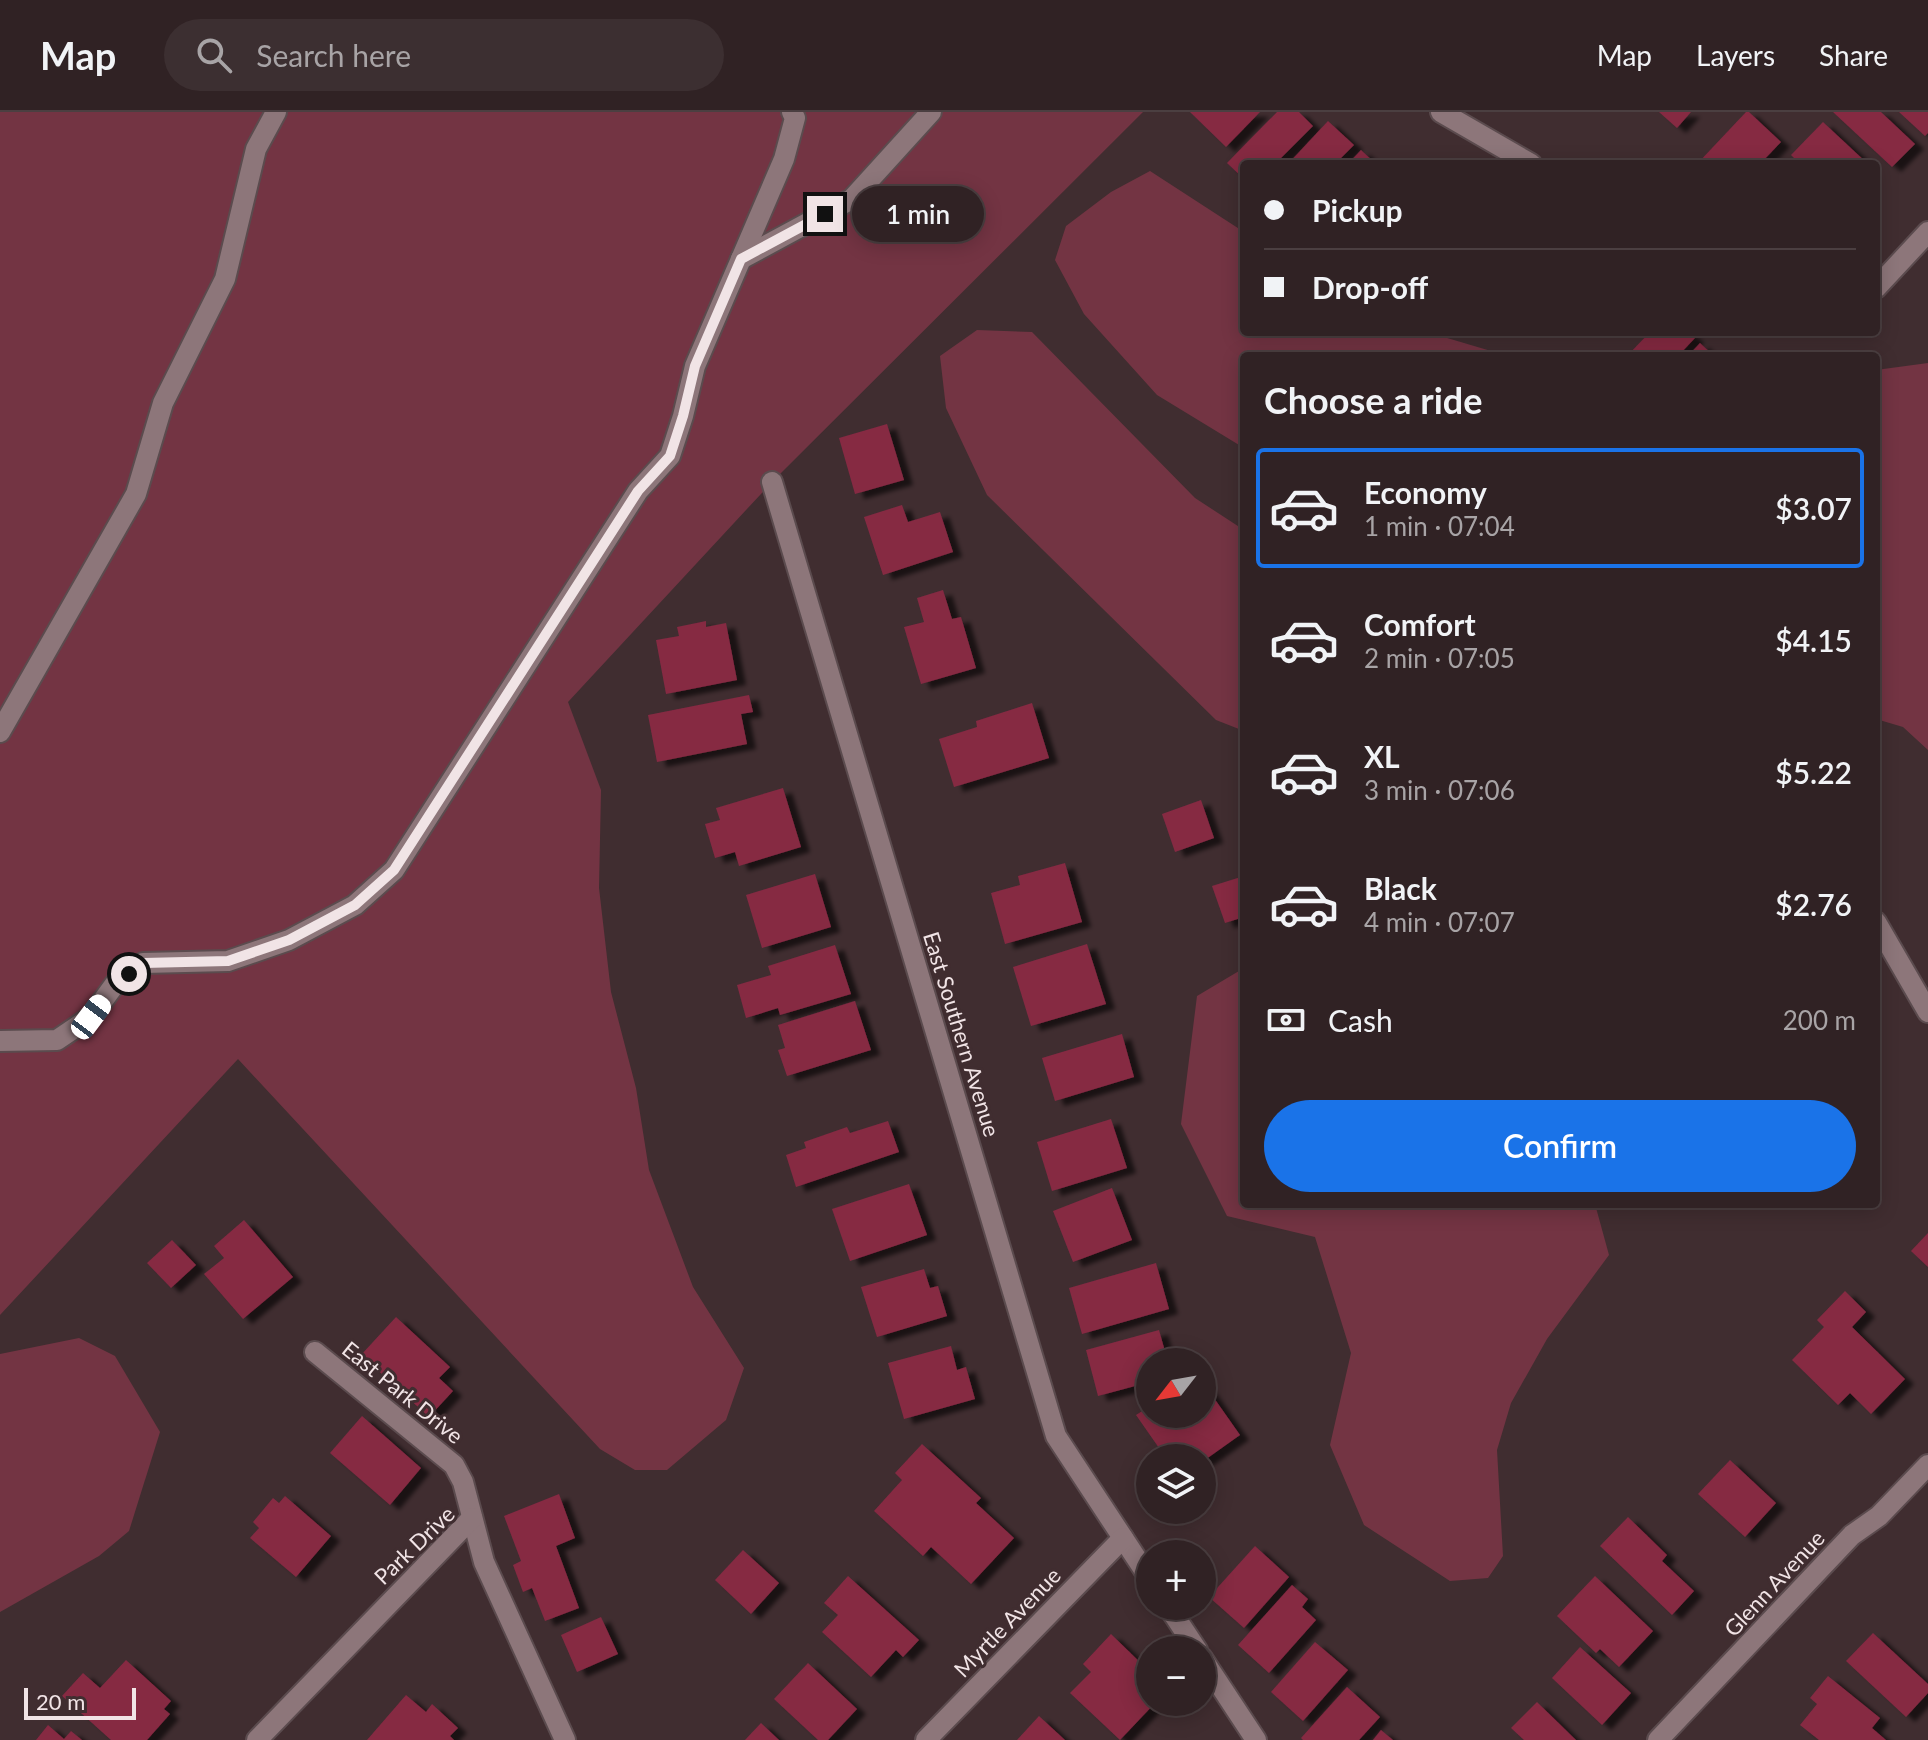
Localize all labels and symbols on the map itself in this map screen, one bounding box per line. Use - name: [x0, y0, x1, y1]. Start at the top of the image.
- callout: 1 min: [853, 186, 985, 242]
- route end: [807, 196, 843, 232]
- street label: East Southern Avenue: [918, 928, 1006, 1140]
- route start: [111, 956, 147, 992]
- car: [67, 991, 115, 1043]
- street label: East Park Drive: [337, 1335, 469, 1449]
- north arrow: [1136, 1348, 1216, 1428]
- street label: Park Drive: [368, 1500, 460, 1590]
- street label: Glenn Avenue: [1718, 1524, 1830, 1642]
- street label: Myrtle Avenue: [948, 1562, 1066, 1682]
- scale bar: [24, 1684, 136, 1720]

